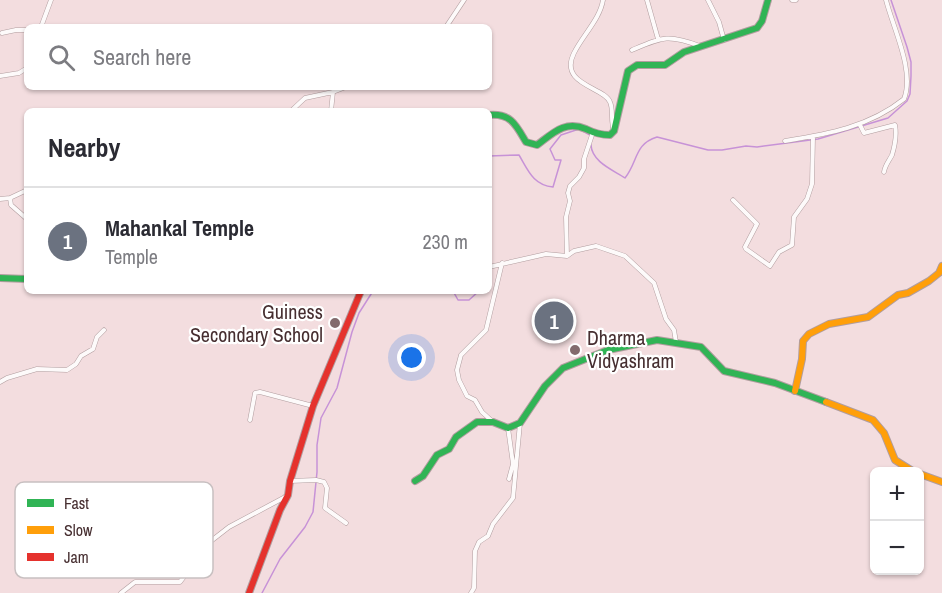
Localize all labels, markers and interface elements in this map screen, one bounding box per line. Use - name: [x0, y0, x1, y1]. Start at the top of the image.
- search box: [24, 24, 492, 90]
- icon: search: [45, 41, 78, 74]
- text: Search here: [93, 42, 191, 72]
- text: Nearby: [48, 130, 120, 165]
- text: Mahankal Temple: [105, 213, 254, 243]
- text: 1: [63, 228, 72, 255]
- text: 230 m: [422, 228, 468, 255]
- text: Temple: [105, 243, 158, 270]
- place label: Guiness Secondary School: [190, 298, 323, 348]
- pin: 1: [534, 298, 574, 344]
- marker: Guiness Secondary School: [328, 316, 342, 330]
- place label: Dharma Vidyashram: [587, 324, 674, 374]
- your location: [397, 343, 426, 372]
- marker: Dharma Vidyashram: [568, 343, 582, 357]
- map controls: [870, 467, 924, 575]
- button: +: [870, 467, 924, 521]
- legend: [15, 482, 213, 578]
- text: Fast: [64, 492, 89, 514]
- text: Slow: [64, 519, 93, 541]
- button: −: [870, 521, 924, 575]
- text: Jam: [64, 546, 89, 568]

